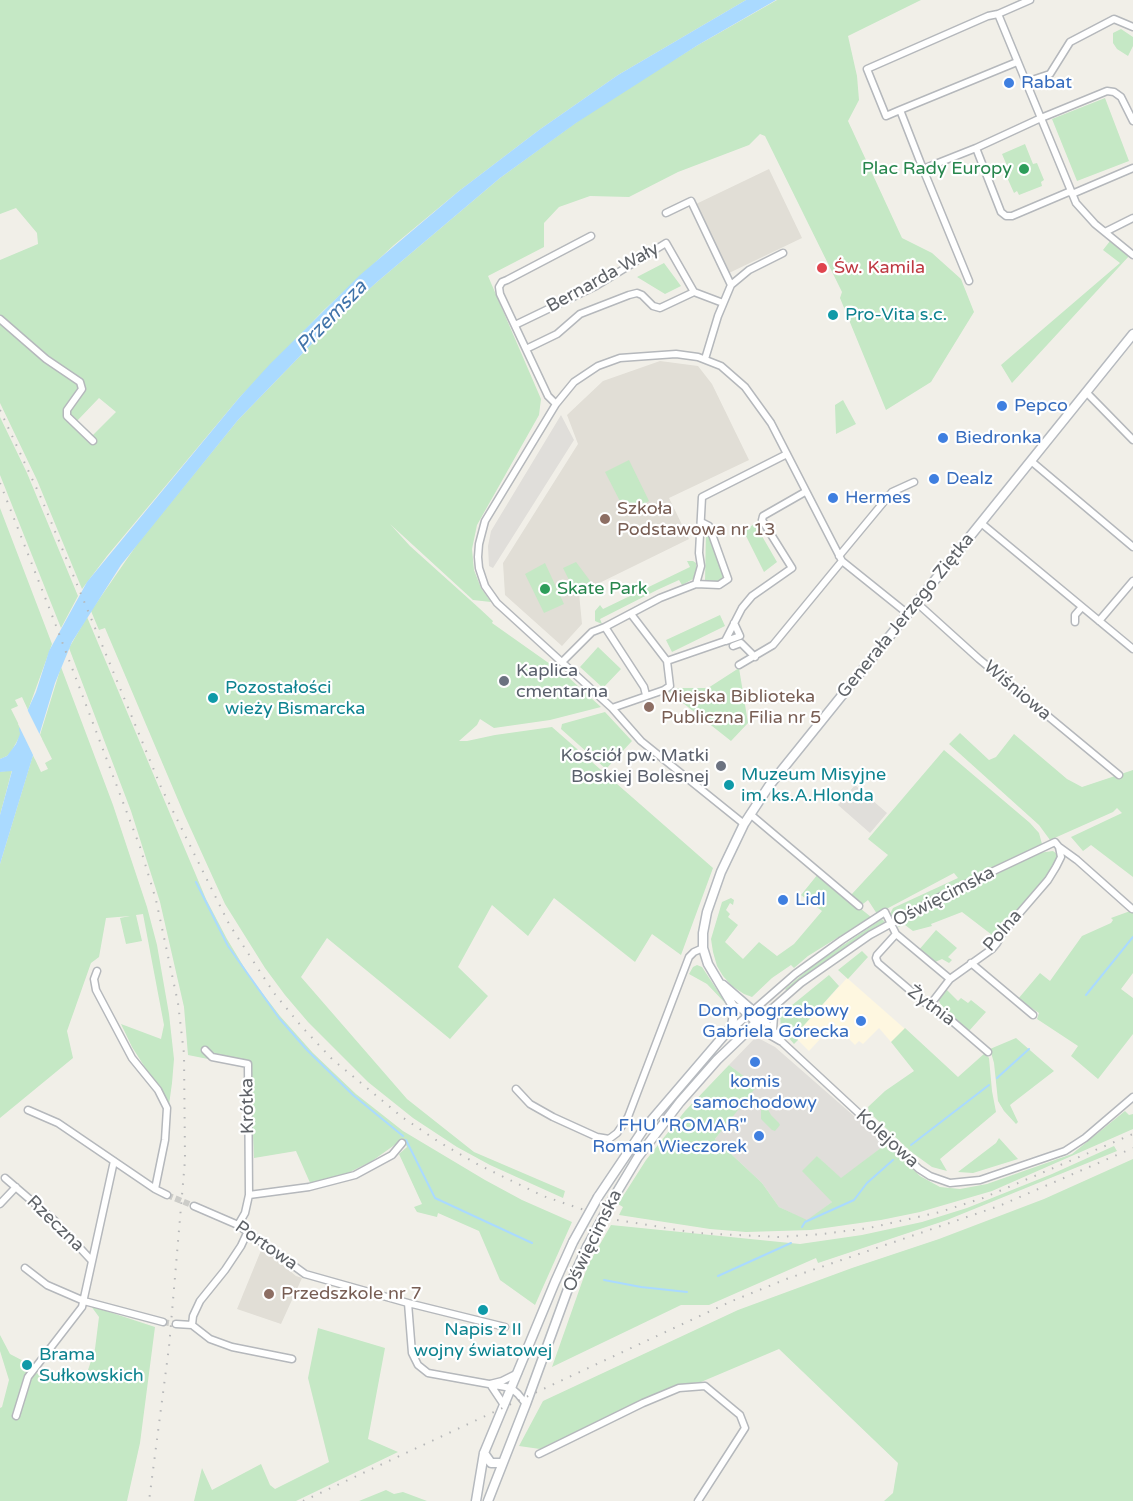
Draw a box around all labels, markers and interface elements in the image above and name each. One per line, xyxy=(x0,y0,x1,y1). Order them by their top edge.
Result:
place label: Rabat xyxy=(1021,72,1072,94)
marker: Rabat xyxy=(1002,76,1016,90)
place label: Plac Rady Europy xyxy=(862,158,1012,180)
marker: Plac Rady Europy xyxy=(1017,162,1031,176)
street label: Bernarda Wały xyxy=(543,238,663,318)
place label: Św. Kamila xyxy=(834,257,925,279)
marker: Św. Kamila xyxy=(815,261,829,275)
water label: Przemsza xyxy=(292,276,372,358)
place label: Pro-Vita s.c. xyxy=(845,304,947,326)
marker: Pro-Vita s.c. xyxy=(826,308,840,322)
place label: Pepco xyxy=(1014,395,1068,417)
marker: Pepco xyxy=(995,399,1009,413)
place label: Biedronka xyxy=(955,427,1042,449)
marker: Biedronka xyxy=(936,431,950,445)
place label: Dealz xyxy=(946,468,993,490)
marker: Dealz xyxy=(927,472,941,486)
place label: Hermes xyxy=(845,487,911,509)
marker: Hermes xyxy=(826,491,840,505)
place label: Szkoła Podstawowa nr 13 xyxy=(617,498,776,540)
marker: Szkoła Podstawowa nr 13 xyxy=(598,512,612,526)
street label: Generała Jerzego Ziętka xyxy=(833,529,979,703)
place label: Skate Park xyxy=(557,578,648,600)
marker: Skate Park xyxy=(538,582,552,596)
street label: Wiśniowa xyxy=(979,656,1055,726)
place label: Kaplica cmentarna xyxy=(516,660,608,702)
marker: Kaplica cmentarna xyxy=(497,674,511,688)
place label: Pozostałości wieży Bismarcka xyxy=(225,677,365,720)
place label: Miejska Biblioteka Publiczna Filia nr 5 xyxy=(661,686,821,728)
marker: Pozostałości wieży Bismarcka xyxy=(206,691,220,705)
marker: Miejska Biblioteka Publiczna Filia nr 5 xyxy=(642,700,656,714)
place label: Kościół pw. Matki Boskiej Bolesnej xyxy=(560,745,709,788)
marker: Kościół pw. Matki Boskiej Bolesnej xyxy=(714,759,728,773)
place label: Muzeum Misyjne im. ks.A.Hlonda xyxy=(741,764,886,806)
marker: Muzeum Misyjne im. ks.A.Hlonda xyxy=(722,778,736,792)
street label: Oświęcimska xyxy=(890,862,998,932)
place label: Lidl xyxy=(795,889,826,911)
marker: Lidl xyxy=(776,893,790,907)
street label: Polna xyxy=(979,906,1027,956)
street label: Żytnia xyxy=(903,981,959,1031)
place label: Dom pogrzebowy Gabriela Górecka xyxy=(698,1000,849,1042)
marker: Dom pogrzebowy Gabriela Górecka xyxy=(854,1014,868,1028)
marker: komis samochodowy xyxy=(748,1055,762,1069)
place label: komis samochodowy xyxy=(693,1071,817,1114)
street label: Krótka xyxy=(237,1078,259,1134)
street label: Kolejowa xyxy=(851,1105,923,1173)
place label: FHU "ROMAR" Roman Wieczorek xyxy=(592,1115,747,1158)
marker: FHU "ROMAR" Roman Wieczorek xyxy=(752,1129,766,1143)
street label: Oświęcimska xyxy=(559,1186,627,1296)
street label: Rzeczna xyxy=(22,1191,88,1257)
street label: Portowa xyxy=(231,1217,301,1275)
place label: Przedszkole nr 7 xyxy=(281,1283,422,1305)
marker: Przedszkole nr 7 xyxy=(262,1287,276,1301)
marker: Napis z II wojny światowej xyxy=(476,1303,490,1317)
place label: Napis z II wojny światowej xyxy=(414,1319,552,1362)
place label: Brama Sułkowskich xyxy=(39,1344,144,1386)
marker: Brama Sułkowskich xyxy=(20,1358,34,1372)

